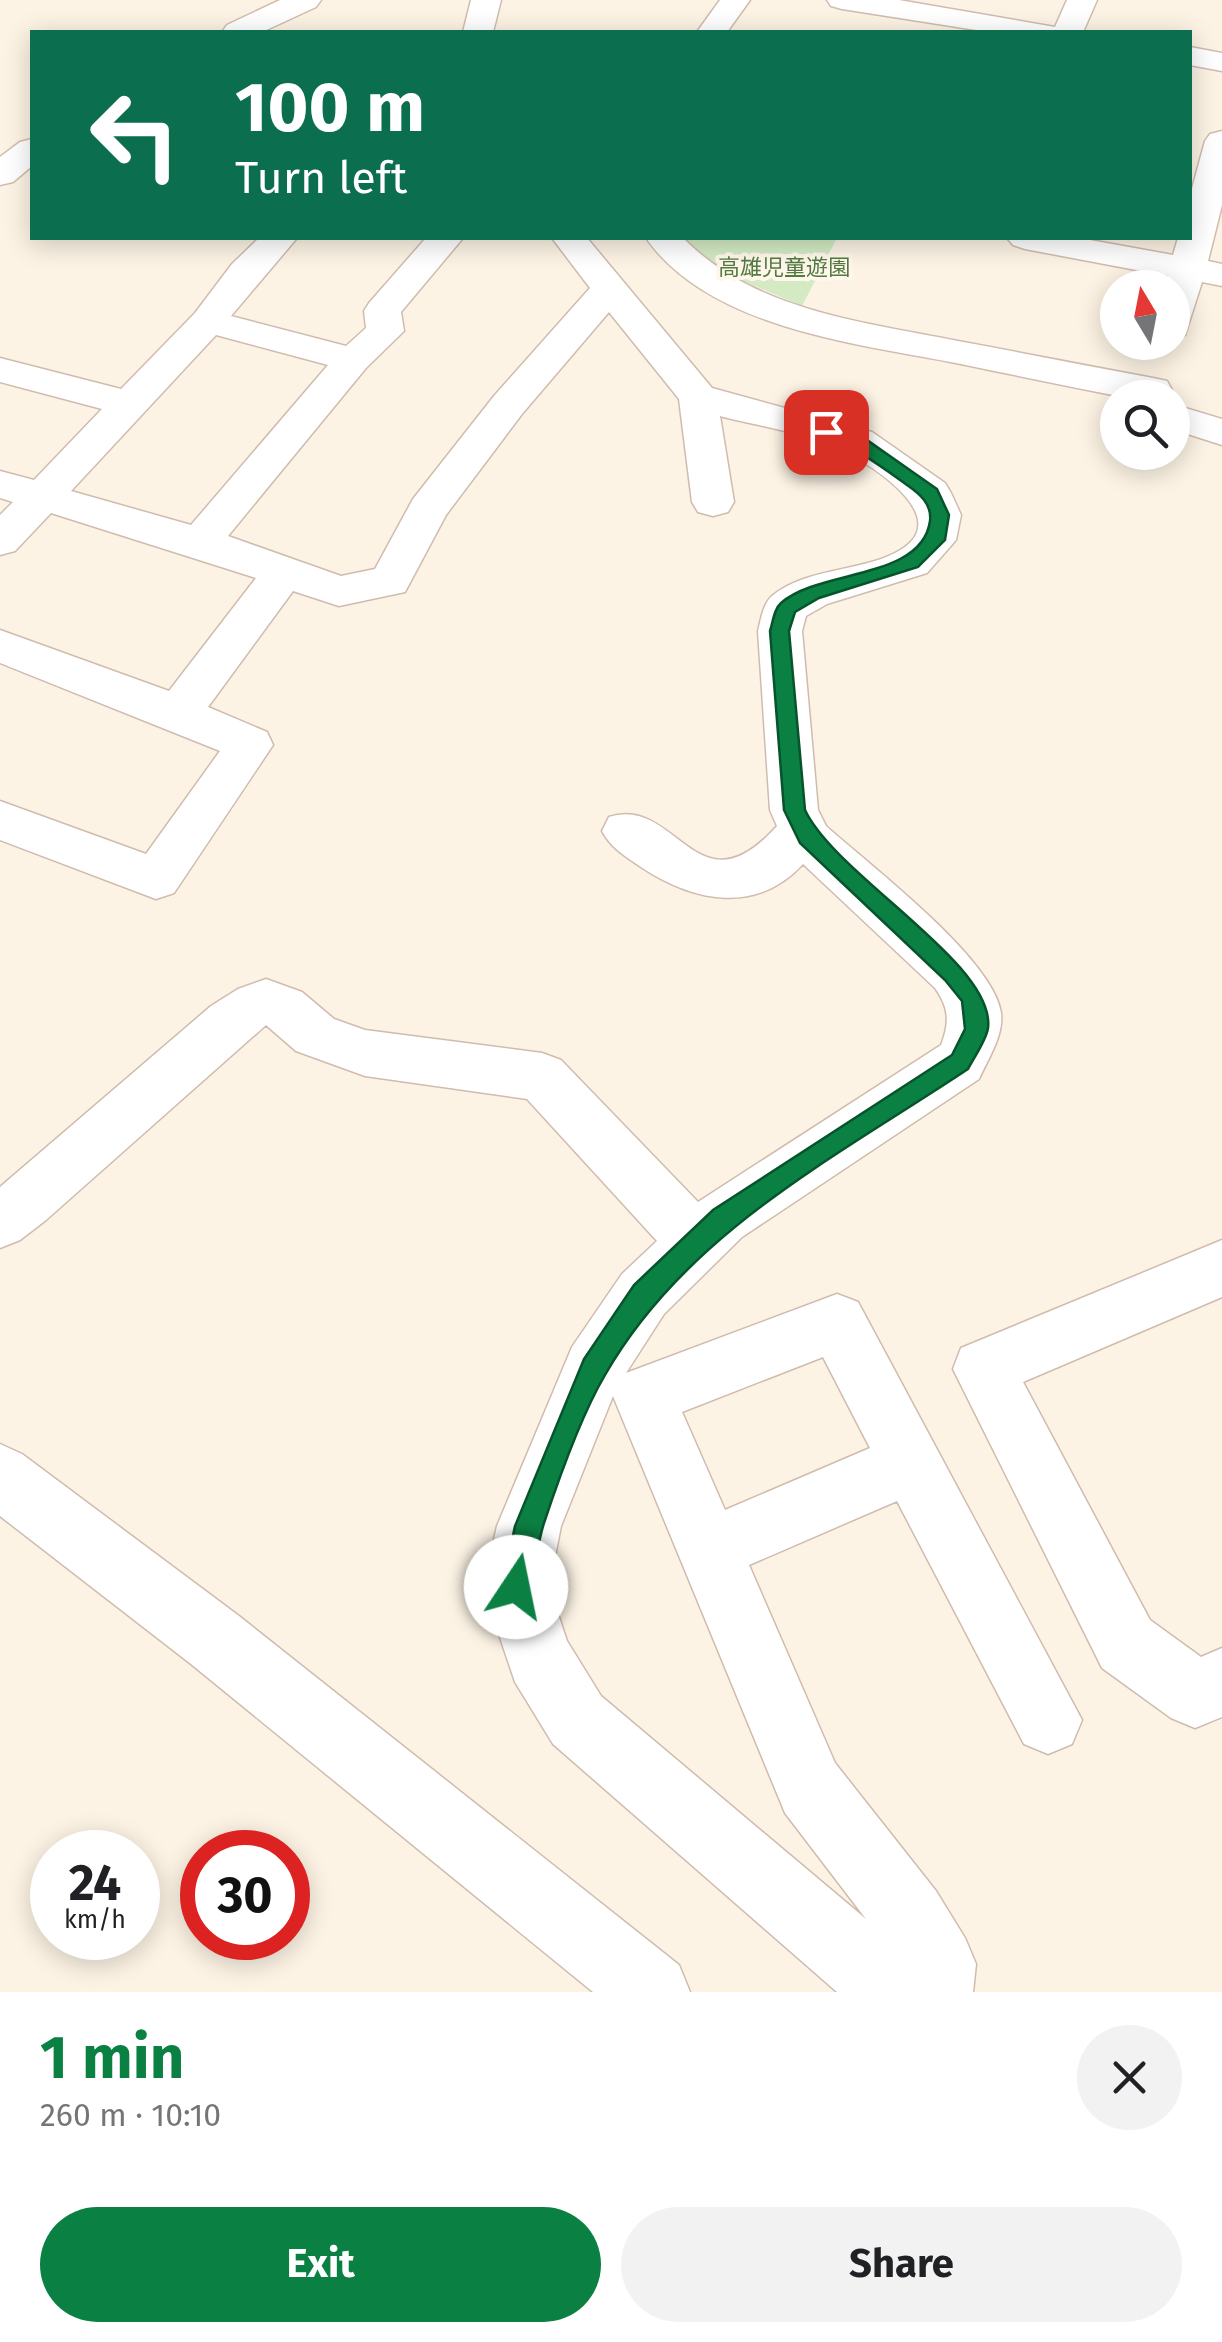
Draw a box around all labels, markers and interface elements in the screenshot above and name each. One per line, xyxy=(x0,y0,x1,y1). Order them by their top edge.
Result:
text: 100 m xyxy=(235,66,425,150)
icon: left xyxy=(70,70,200,200)
text: Turn left xyxy=(235,151,407,205)
park label: 高雄児童遊園 xyxy=(718,254,850,281)
north arrow xyxy=(1100,270,1190,360)
map controls xyxy=(1100,270,1190,470)
button: search xyxy=(1100,380,1190,470)
pin xyxy=(784,390,869,475)
icon: arrive xyxy=(799,405,854,460)
position arrow xyxy=(464,1535,568,1639)
speed limit sign: 30 xyxy=(180,1830,310,1960)
text: 24 xyxy=(69,1853,121,1913)
text: km/h xyxy=(64,1905,126,1935)
text: 1 min xyxy=(40,2022,184,2094)
button: close xyxy=(1077,2025,1182,2130)
text: 260 m · 10:10 xyxy=(40,2096,221,2134)
button: Exit xyxy=(40,2207,601,2322)
button: Share xyxy=(621,2207,1182,2322)

